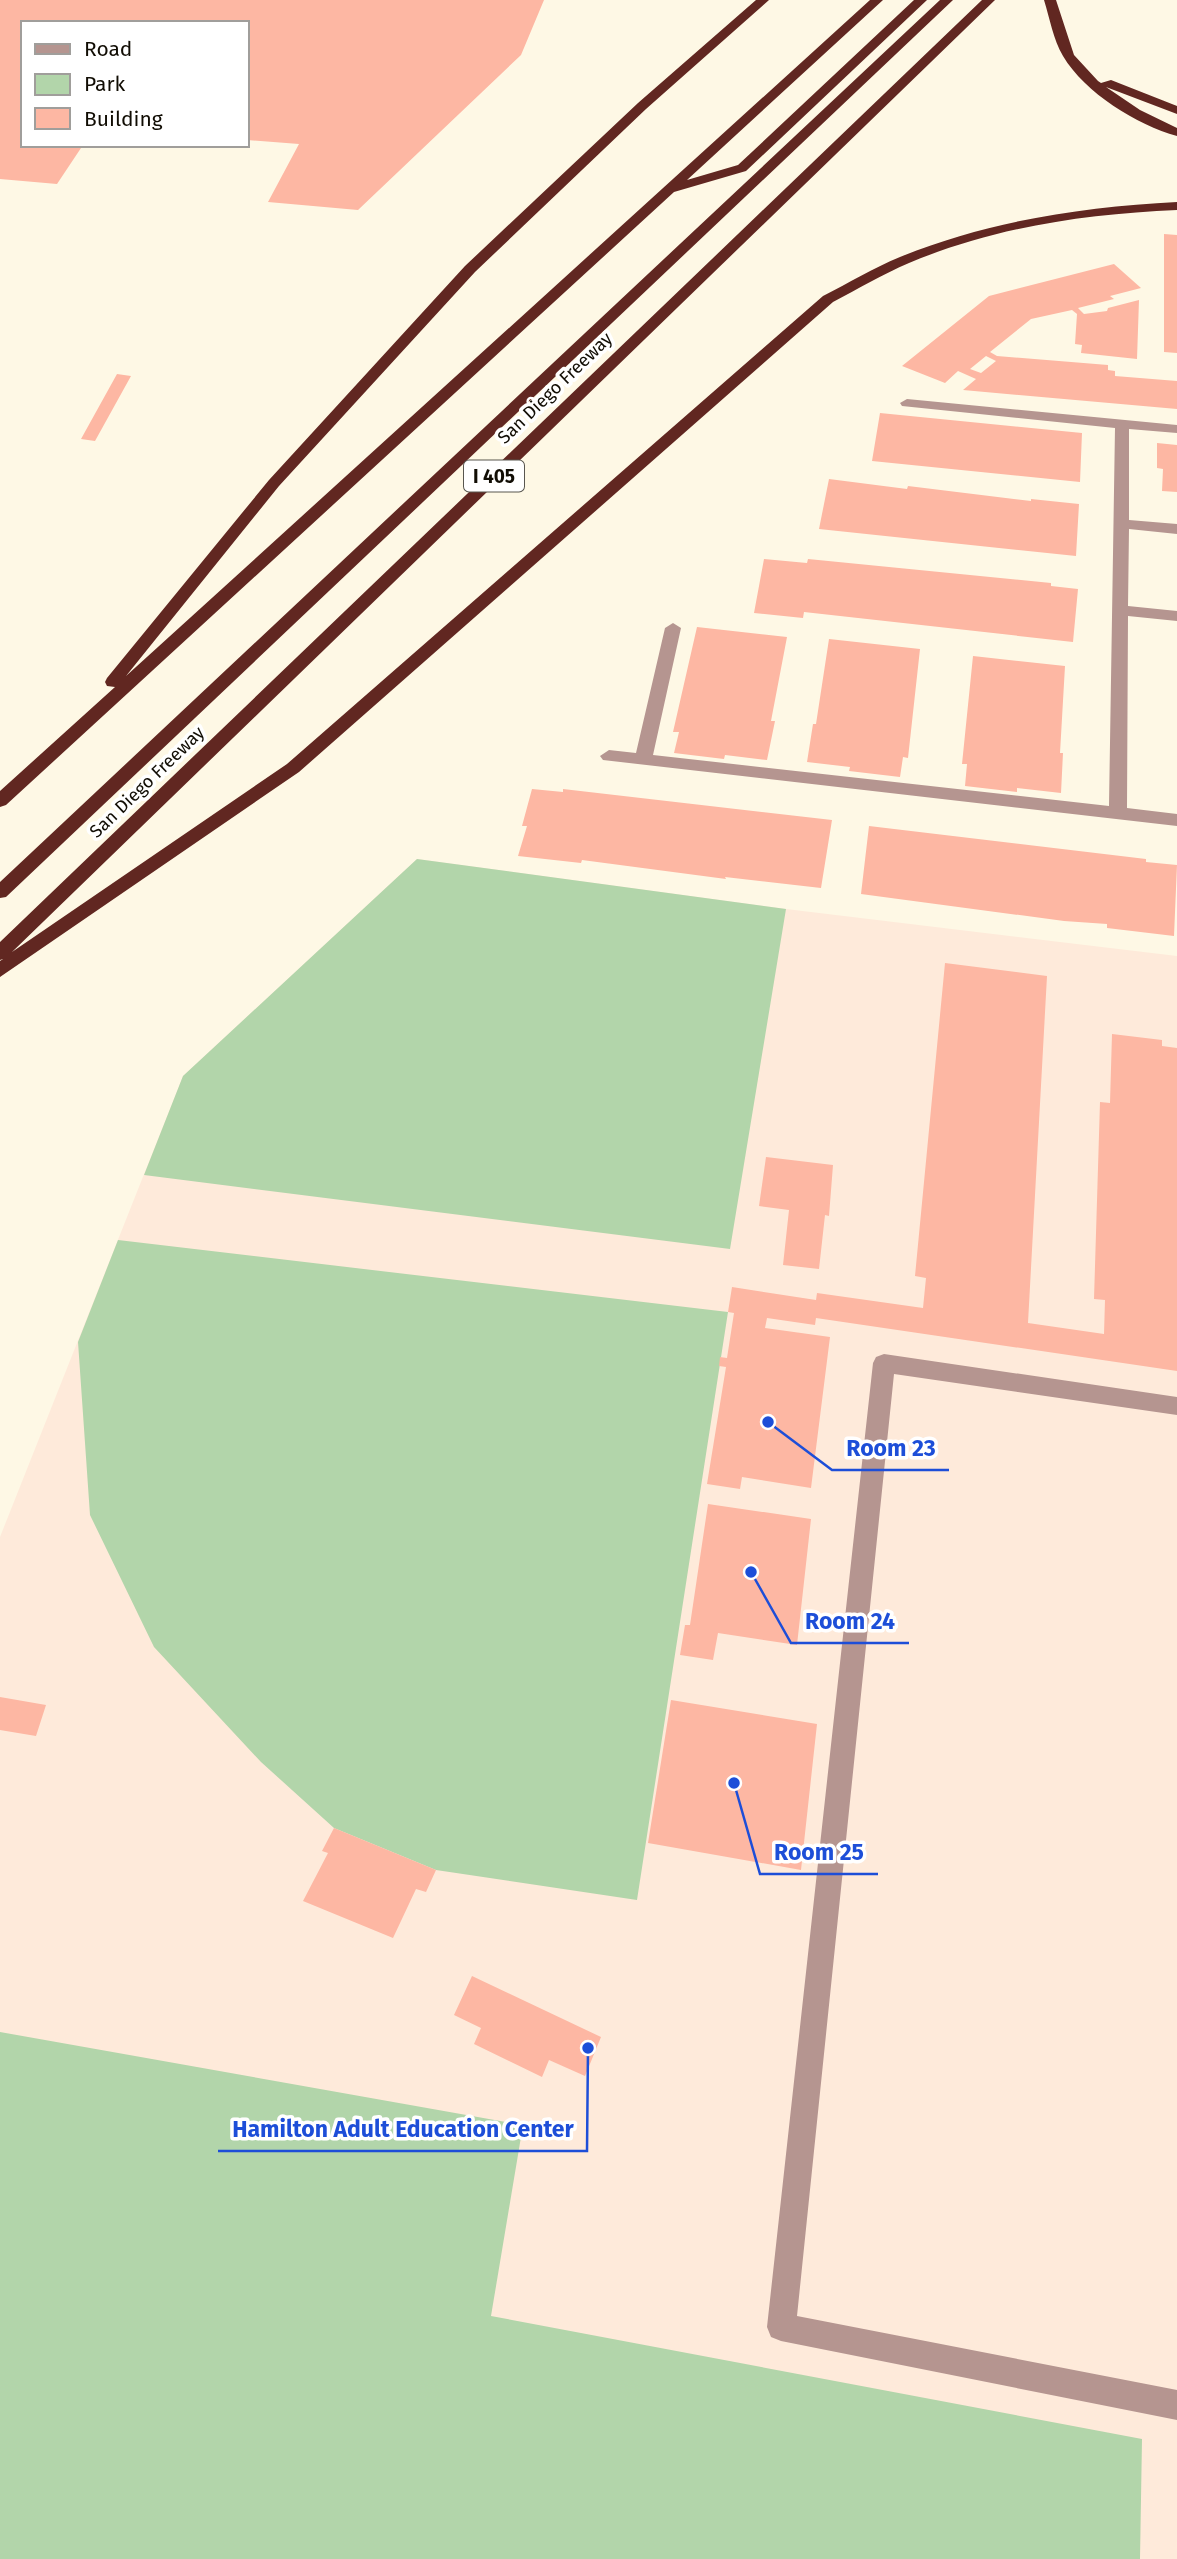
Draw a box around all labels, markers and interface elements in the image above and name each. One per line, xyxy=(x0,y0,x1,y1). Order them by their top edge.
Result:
legend xyxy=(21,21,248,147)
text: Road xyxy=(84,36,132,62)
text: Park xyxy=(84,71,126,97)
text: Building xyxy=(84,106,163,132)
street label: San Diego Freeway xyxy=(493,328,617,448)
road number: I 405 xyxy=(464,461,524,491)
street label: San Diego Freeway xyxy=(85,722,209,842)
callout: Room 23 xyxy=(832,1426,949,1470)
text: Room 23 xyxy=(846,1434,936,1462)
callout: Room 24 xyxy=(791,1599,909,1643)
text: Room 24 xyxy=(805,1607,895,1635)
callout: Room 25 xyxy=(760,1830,878,1874)
text: Room 25 xyxy=(774,1838,864,1866)
callout: Hamilton Adult Education Center xyxy=(218,2107,587,2151)
text: Hamilton Adult Education Center xyxy=(232,2115,575,2143)

